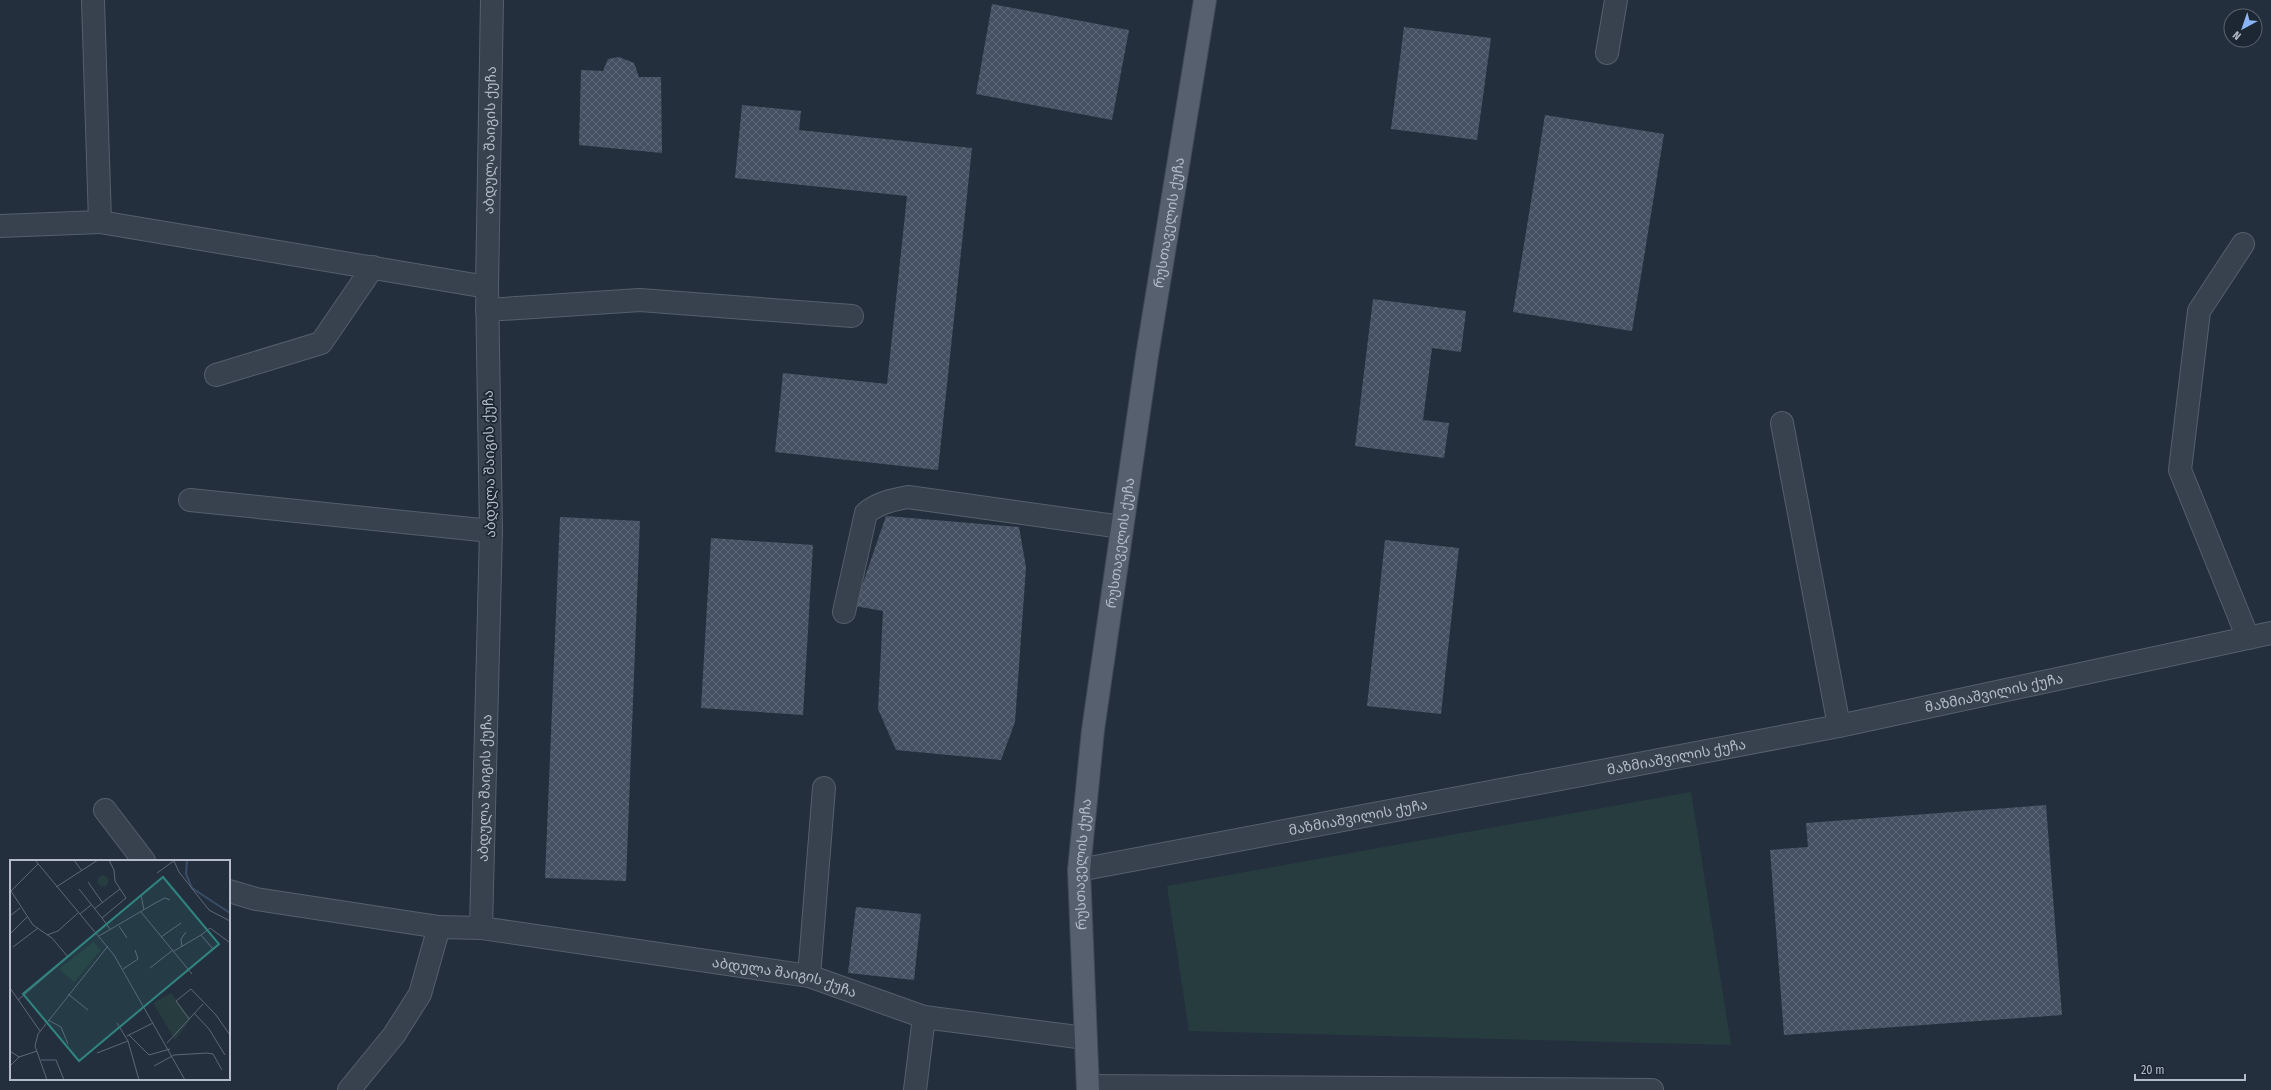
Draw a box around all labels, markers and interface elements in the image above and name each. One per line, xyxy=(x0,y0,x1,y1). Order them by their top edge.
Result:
north arrow xyxy=(2223,8,2263,48)
text: N xyxy=(2230,28,2244,42)
street label: აბდულა შაიგის ქუჩა xyxy=(480,66,500,214)
street label: რუსთაველის ქუჩა xyxy=(1150,156,1188,289)
street label: აბდულა შაიგის ქუჩა xyxy=(480,390,499,538)
street label: რუსთაველის ქუჩა xyxy=(1103,476,1138,609)
street label: მაზმიაშვილის ქუჩა xyxy=(1923,670,2065,716)
street label: აბდულა შაიგის ქუჩა xyxy=(475,714,495,862)
street label: მაზმიაშვილის ქუჩა xyxy=(1606,736,1747,779)
street label: მაზმიაშვილის ქუჩა xyxy=(1287,796,1429,839)
street label: რუსთაველის ქუჩა xyxy=(1071,798,1095,930)
inset map xyxy=(10,860,230,1080)
street label: აბდულა შაიგის ქუჩა xyxy=(711,954,859,1001)
scale bar xyxy=(2135,1056,2245,1082)
text: 20 m xyxy=(2141,1063,2165,1077)

